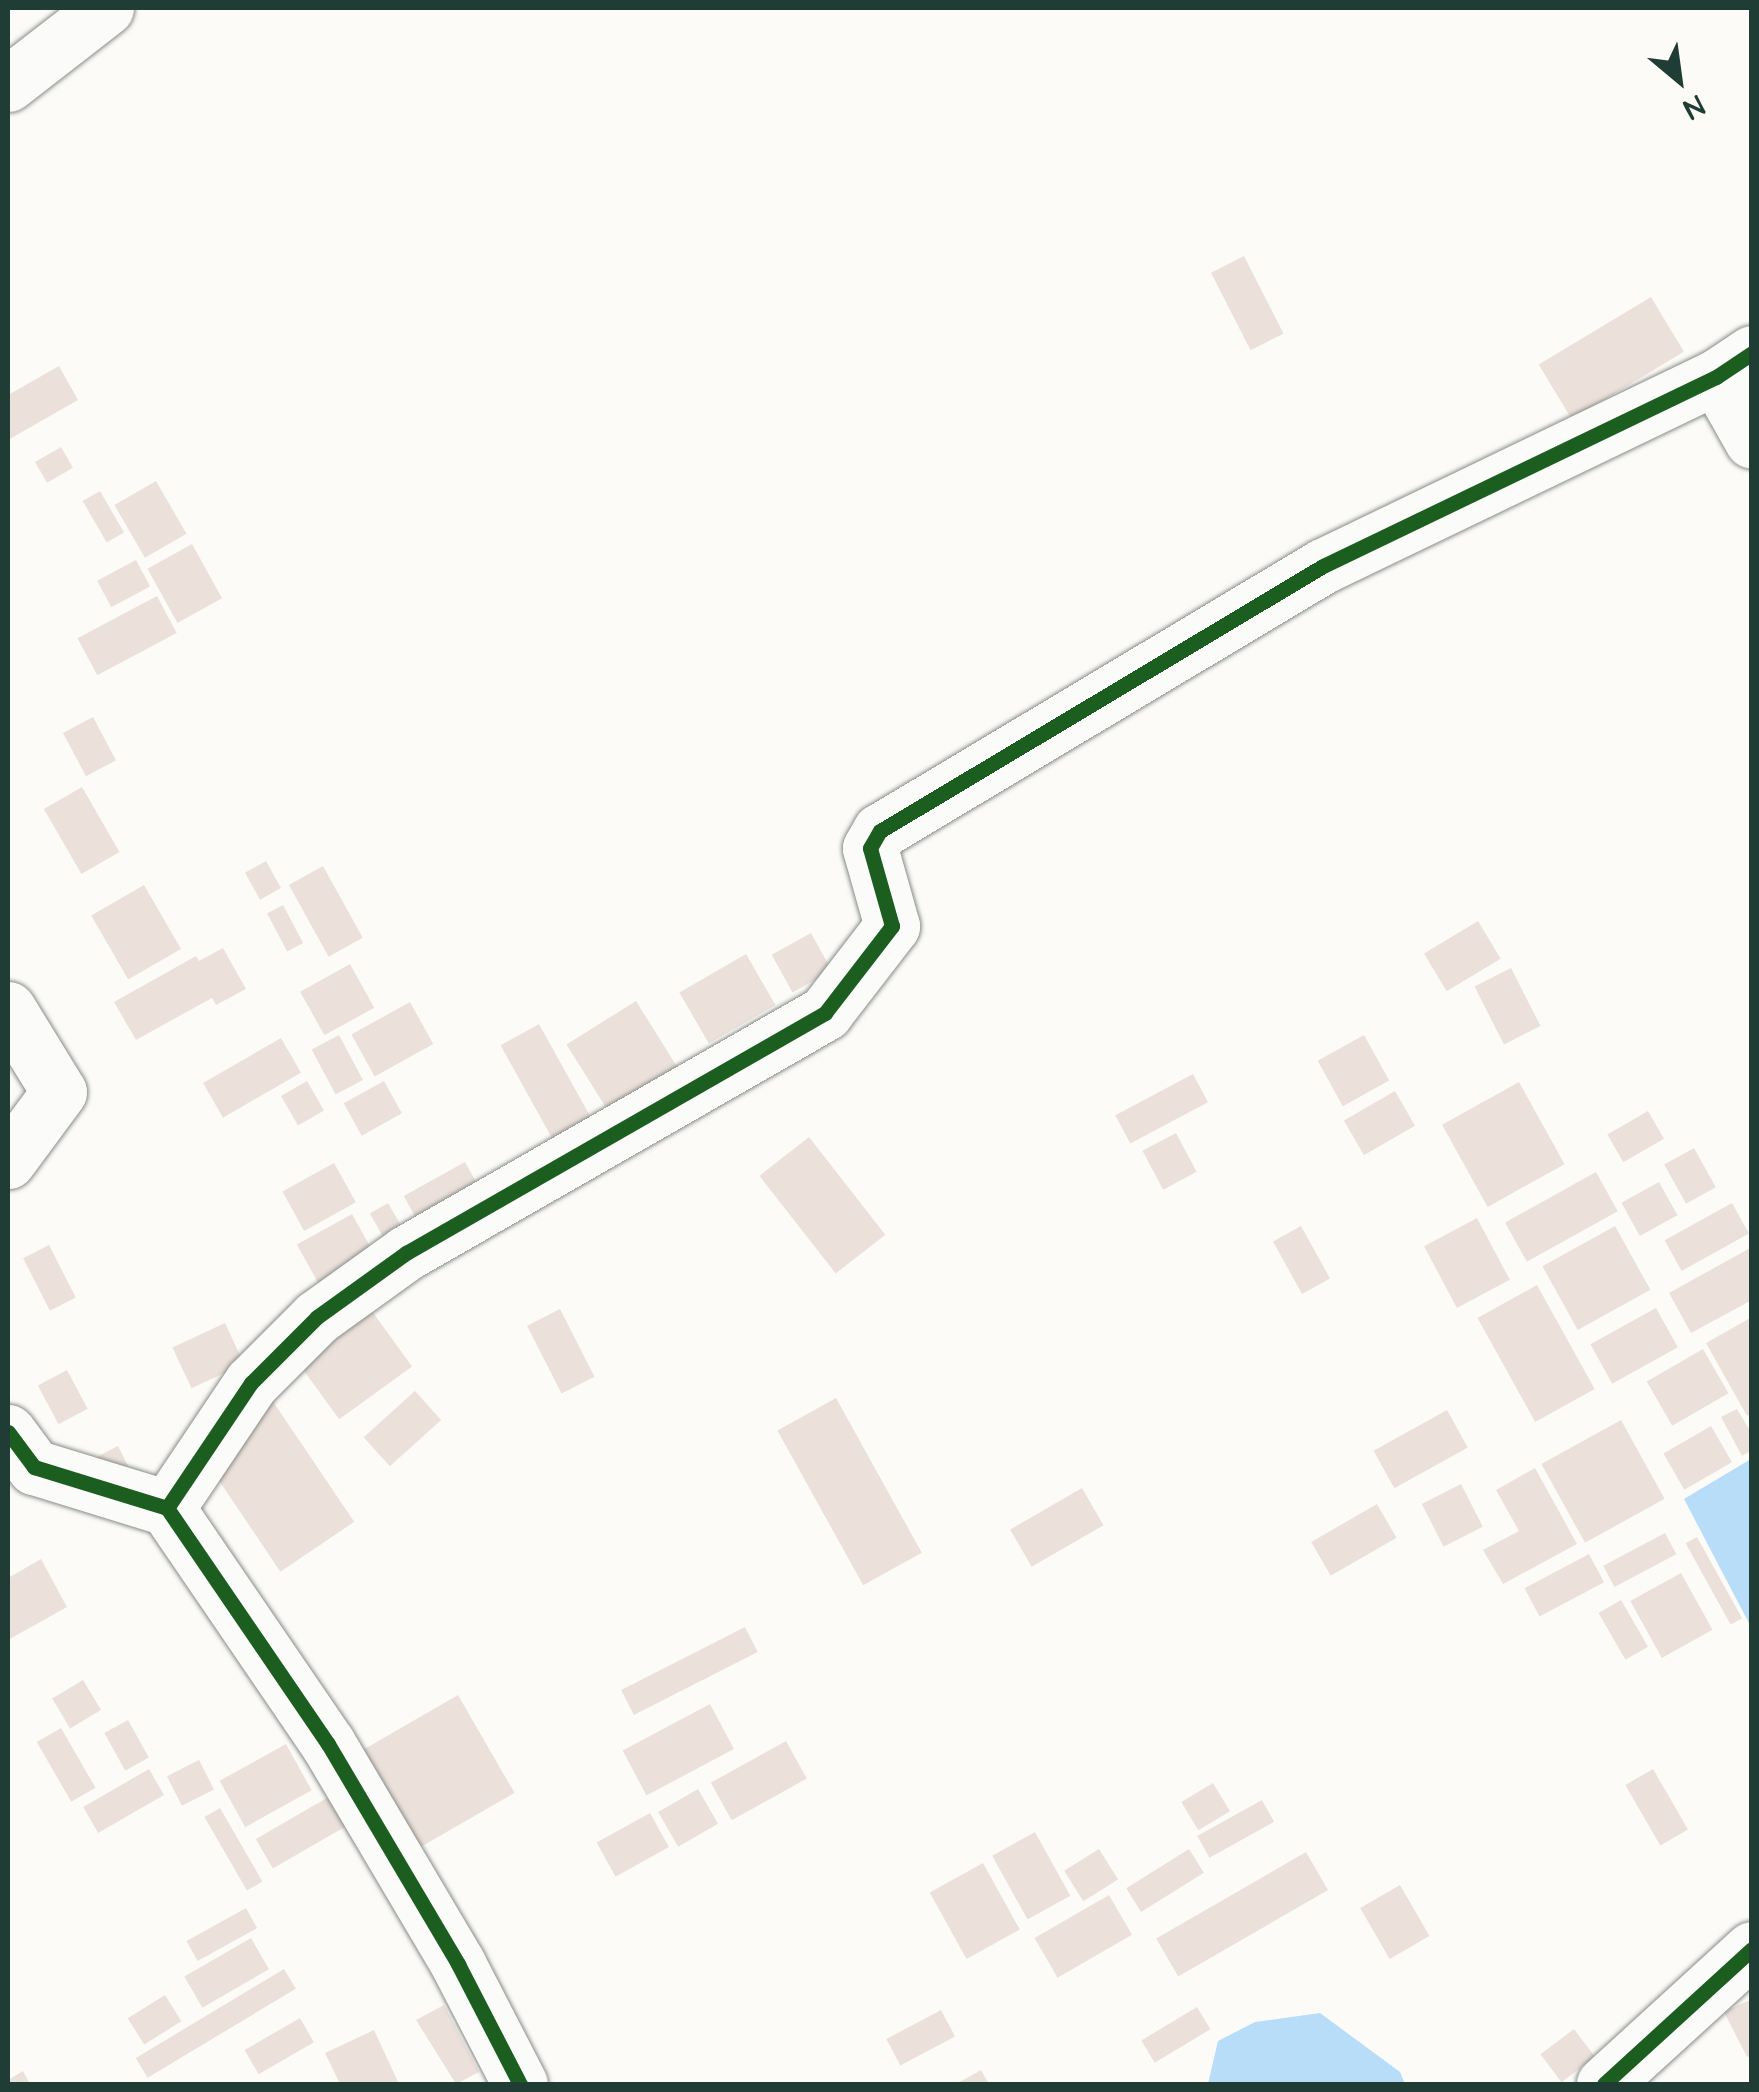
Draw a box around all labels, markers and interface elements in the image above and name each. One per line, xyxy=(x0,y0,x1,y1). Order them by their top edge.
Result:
north arrow xyxy=(1629,30,1729,130)
text: N xyxy=(1677,85,1711,128)

